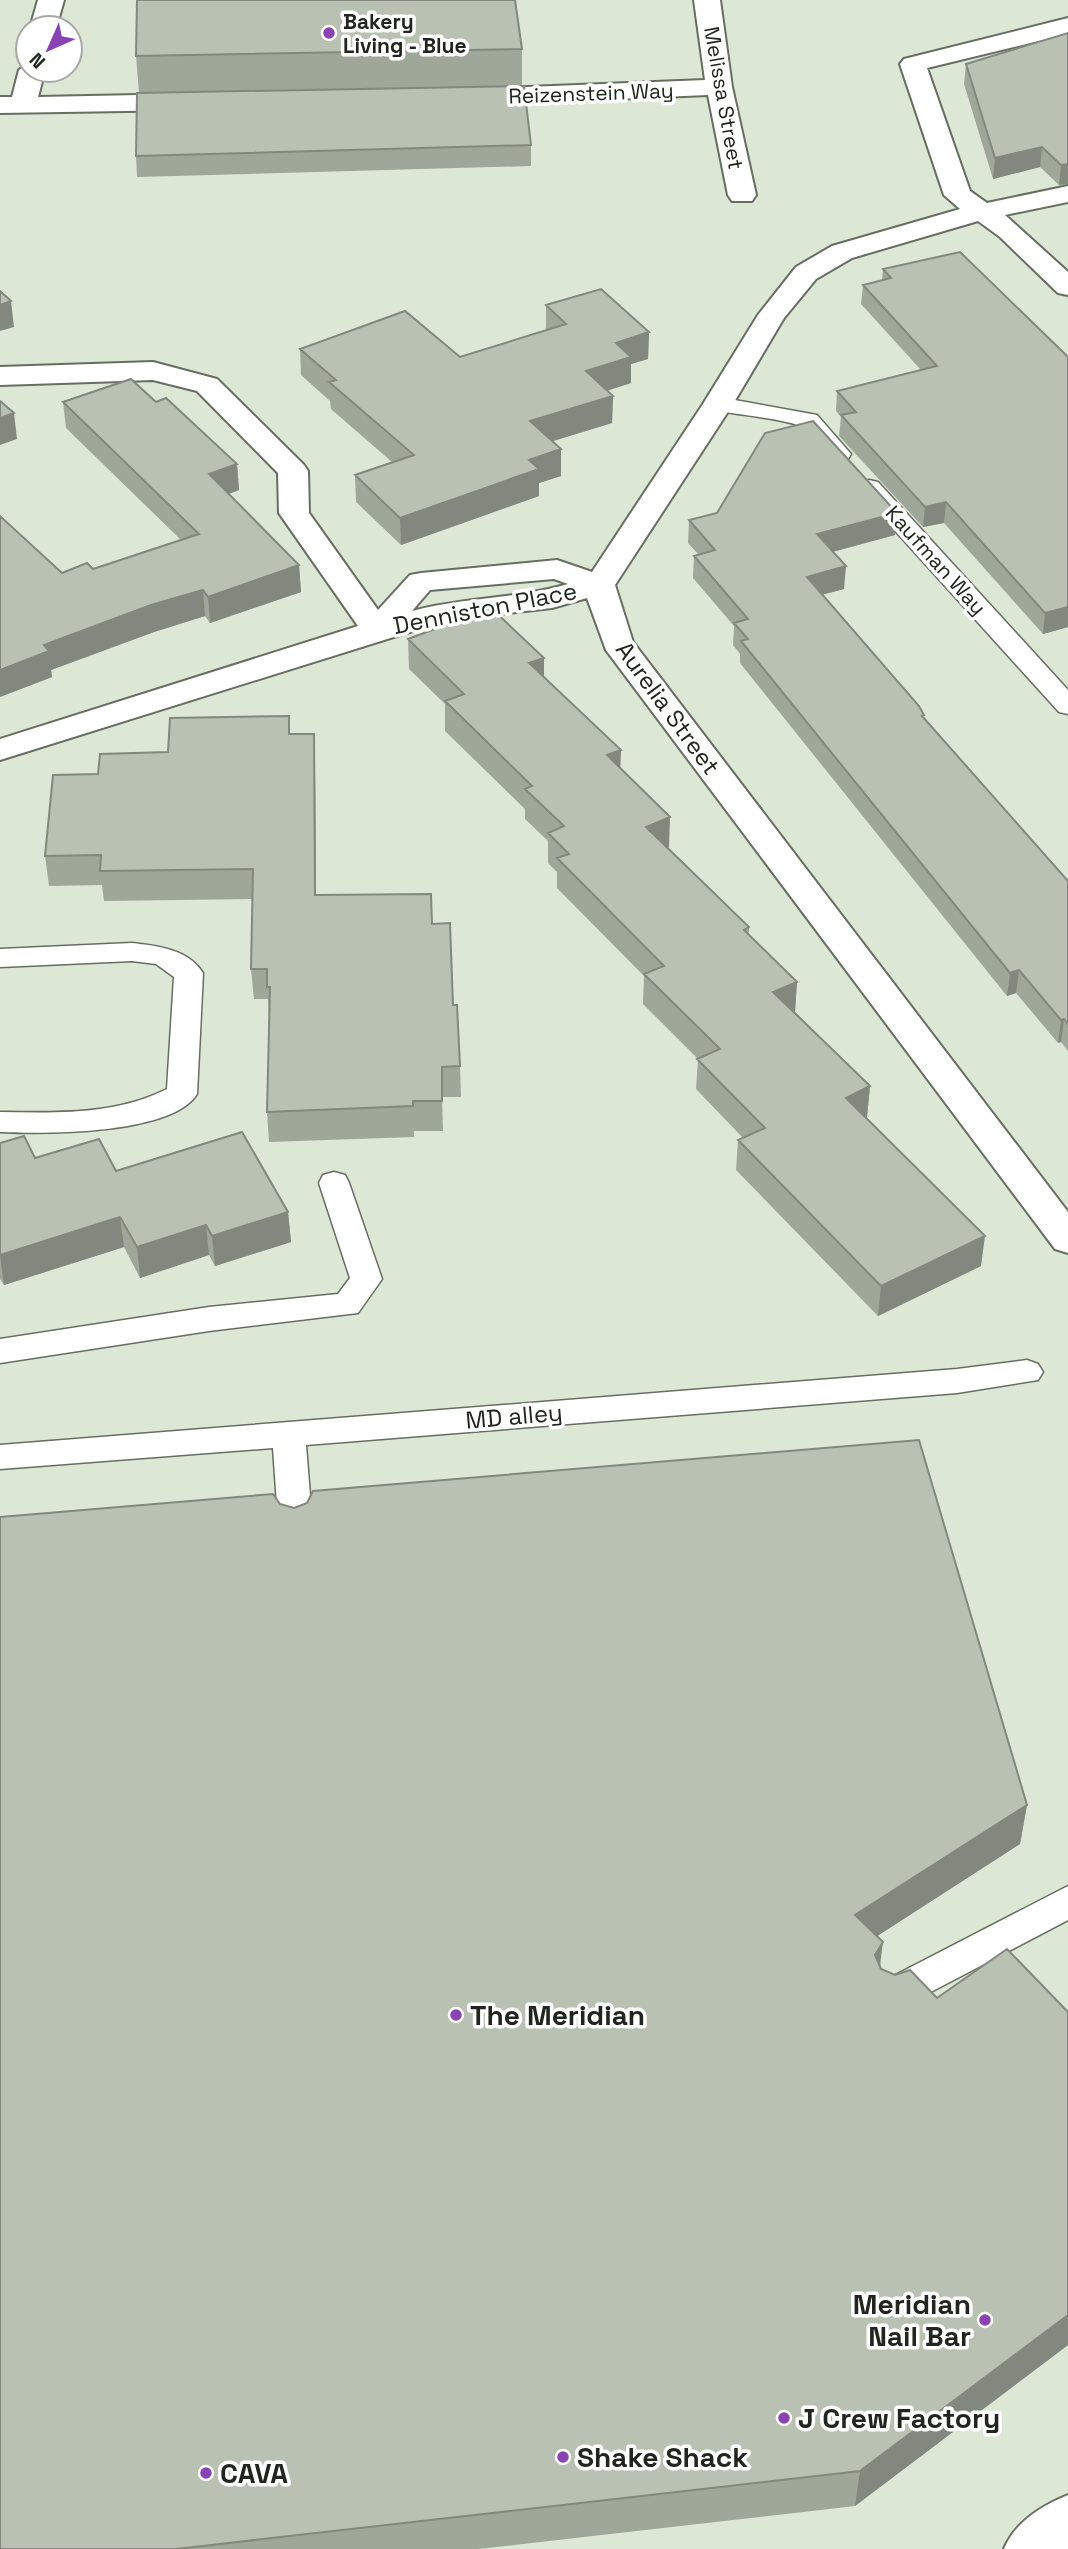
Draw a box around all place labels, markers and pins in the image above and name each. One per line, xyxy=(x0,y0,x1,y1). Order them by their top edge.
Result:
place label: Bakery Living - Blue xyxy=(343,8,467,59)
marker: Bakery Living - Blue xyxy=(321,25,337,41)
place label: The Meridian xyxy=(470,1997,645,2033)
marker: The Meridian xyxy=(448,2007,464,2023)
place label: Meridian Nail Bar xyxy=(853,2286,971,2354)
marker: Meridian Nail Bar xyxy=(977,2312,993,2328)
place label: J Crew Factory xyxy=(798,2400,1000,2436)
marker: J Crew Factory xyxy=(776,2410,792,2426)
place label: Shake Shack xyxy=(577,2439,748,2475)
marker: Shake Shack xyxy=(555,2449,571,2465)
place label: CAVA xyxy=(220,2455,288,2491)
marker: CAVA xyxy=(198,2465,214,2481)

